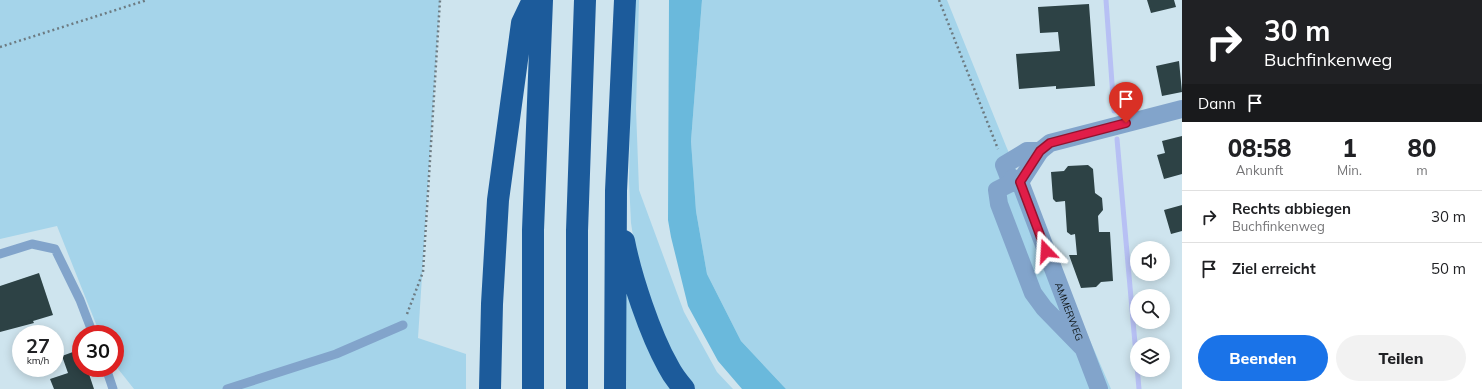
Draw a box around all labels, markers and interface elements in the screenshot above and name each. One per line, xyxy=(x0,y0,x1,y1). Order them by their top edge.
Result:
text: 30 m xyxy=(1264,13,1330,48)
icon: right xyxy=(1198,16,1250,68)
text: Buchfinkenweg xyxy=(1264,48,1392,71)
pin xyxy=(1109,82,1143,123)
icon: arrive xyxy=(1115,88,1137,110)
icon: arrive xyxy=(1244,92,1266,114)
text: Dann xyxy=(1198,94,1236,113)
text: 08:58 xyxy=(1228,133,1291,163)
text: 1 xyxy=(1342,133,1357,163)
text: 80 xyxy=(1408,133,1436,163)
text: Ankunft xyxy=(1236,162,1283,178)
text: Min. xyxy=(1337,162,1362,178)
text: m xyxy=(1416,162,1428,178)
text: Rechts abbiegen xyxy=(1232,199,1351,218)
icon: right xyxy=(1198,206,1220,228)
text: 30 m xyxy=(1431,207,1466,226)
text: Buchfinkenweg xyxy=(1232,218,1325,234)
position arrow xyxy=(1025,230,1067,272)
map controls xyxy=(1130,241,1170,377)
button: sound xyxy=(1130,241,1170,281)
icon: arrive xyxy=(1198,258,1220,280)
text: Ziel erreicht xyxy=(1232,259,1316,278)
text: 50 m xyxy=(1431,259,1466,278)
street label: AMMERWEG xyxy=(1052,280,1086,342)
button: search xyxy=(1130,289,1170,329)
speed limit sign: 30 xyxy=(72,325,124,377)
text: 27 xyxy=(26,333,50,358)
button: Beenden xyxy=(1198,335,1328,381)
button: Teilen xyxy=(1336,335,1466,381)
button: layers xyxy=(1130,337,1170,377)
text: km/h xyxy=(27,354,49,367)

